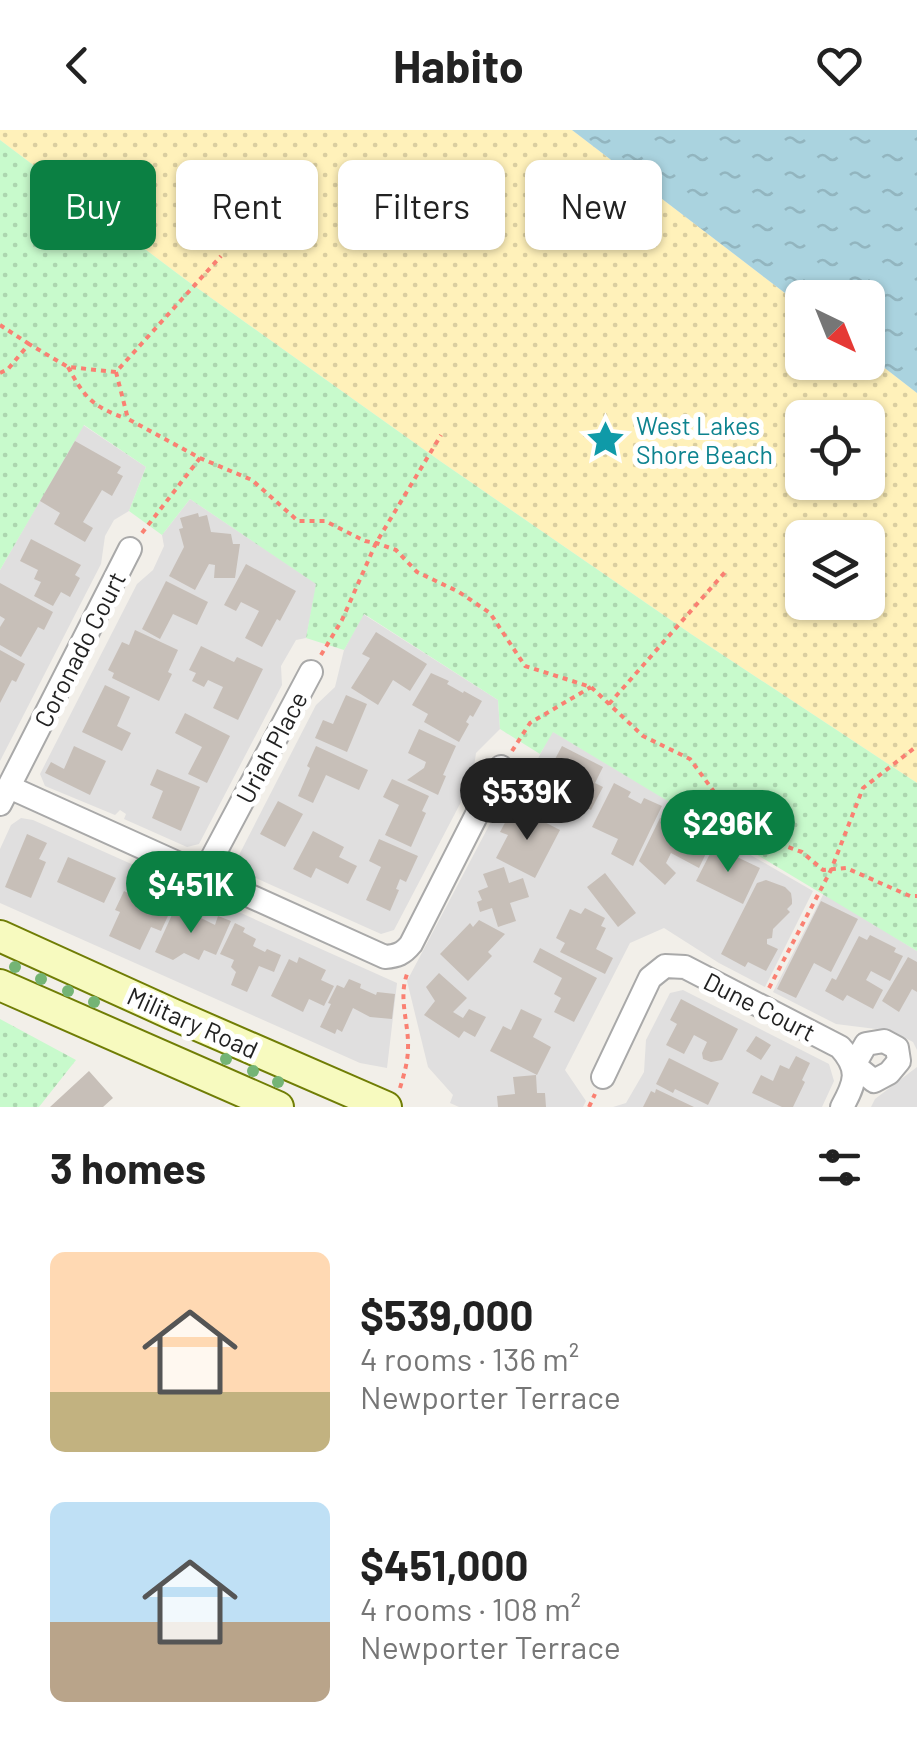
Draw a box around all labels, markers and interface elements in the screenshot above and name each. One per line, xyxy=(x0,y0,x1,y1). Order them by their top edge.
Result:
icon: back xyxy=(50,38,105,93)
text: Habito xyxy=(393,38,524,92)
icon: heart xyxy=(812,38,867,93)
chip: Buy xyxy=(30,160,156,250)
chip: Rent xyxy=(176,160,318,250)
chip: Filters xyxy=(338,160,505,250)
chip: New xyxy=(525,160,662,250)
north arrow xyxy=(785,280,885,380)
map controls xyxy=(785,280,885,620)
button: locate xyxy=(785,400,885,500)
place label: West Lakes Shore Beach xyxy=(636,410,773,469)
place icon: West Lakes Shore Beach xyxy=(585,418,627,460)
button: layers xyxy=(785,520,885,620)
street label: Coronado Court xyxy=(27,566,131,732)
street label: Uriah Place xyxy=(229,686,313,808)
pin: $539K xyxy=(457,758,597,843)
text: $539K xyxy=(482,771,572,809)
pin: $296K xyxy=(658,790,798,875)
text: $296K xyxy=(683,803,773,841)
pin: $451K xyxy=(121,851,261,936)
text: $451K xyxy=(148,864,234,902)
street label: Dune Court xyxy=(699,965,821,1047)
street label: Military Road xyxy=(123,980,263,1064)
icon: filters xyxy=(812,1140,867,1195)
text: 3 homes xyxy=(50,1142,206,1192)
text: $539,000 xyxy=(360,1289,534,1339)
icon: home xyxy=(130,1292,250,1412)
text: 4 rooms · 136 m² xyxy=(360,1339,579,1377)
text: Newporter Terrace xyxy=(360,1377,621,1415)
text: $451,000 xyxy=(360,1539,528,1589)
icon: home xyxy=(130,1542,250,1662)
text: 4 rooms · 108 m² xyxy=(360,1589,581,1627)
text: Newporter Terrace xyxy=(360,1627,621,1665)

